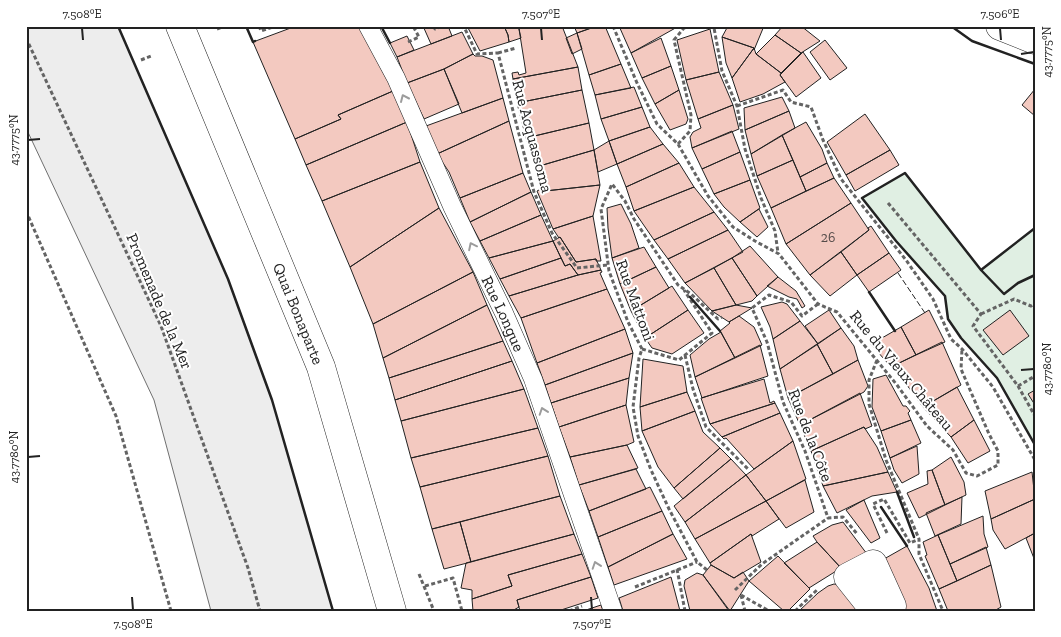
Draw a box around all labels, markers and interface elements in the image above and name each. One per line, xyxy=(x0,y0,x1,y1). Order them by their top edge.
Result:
text: 7.508°E xyxy=(63,7,101,21)
text: 7.507°E xyxy=(522,7,560,21)
text: 7.506°E xyxy=(981,7,1019,21)
text: 43.7775°N xyxy=(1040,26,1054,78)
street label: Rue Acquassoma xyxy=(508,78,557,195)
one-way arrow xyxy=(400,94,411,103)
text: 43.7775°N xyxy=(7,114,21,166)
house number: 26 xyxy=(821,229,835,246)
street label: Promenade de la Mer xyxy=(122,230,197,372)
one-way arrow xyxy=(468,243,478,252)
street label: Rue Mattoni xyxy=(612,257,659,344)
street label: Quai Bonaparte xyxy=(269,260,328,367)
street label: Rue Longue xyxy=(477,273,529,355)
street label: Rue du Vieux Château xyxy=(846,306,957,434)
text: 43.7780°N xyxy=(1040,343,1054,395)
street label: Rue de la Côte xyxy=(784,386,837,484)
one-way arrow xyxy=(539,408,549,416)
text: 43.7780°N xyxy=(7,431,21,483)
one-way arrow xyxy=(592,561,602,570)
text: 7.508°E xyxy=(114,617,152,631)
text: 7.507°E xyxy=(573,617,611,631)

